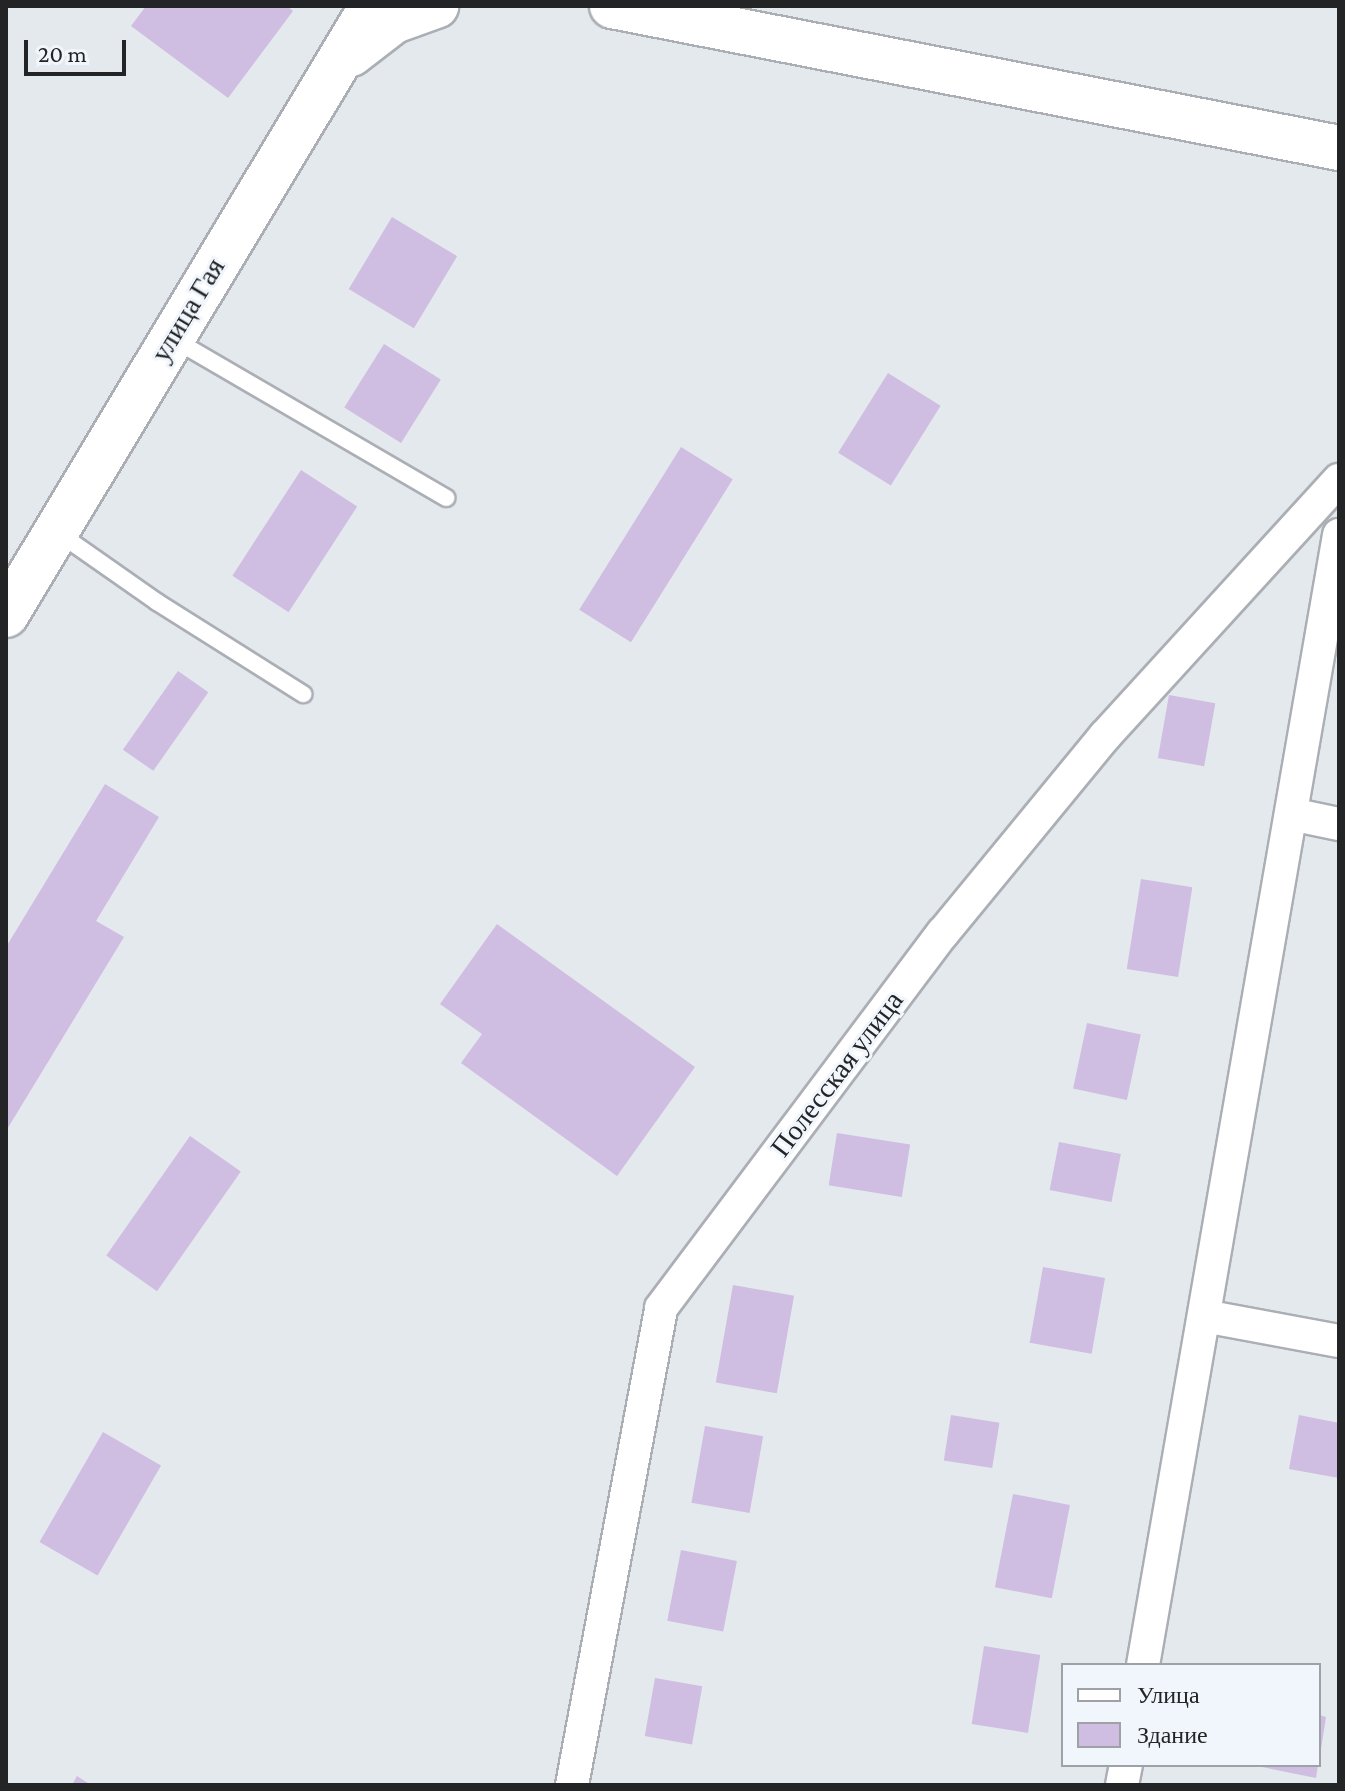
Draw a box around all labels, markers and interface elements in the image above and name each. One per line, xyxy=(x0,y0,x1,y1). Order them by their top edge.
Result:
scale bar xyxy=(28,24,130,74)
text: 20 m xyxy=(38,40,87,67)
street label: улица Гая xyxy=(144,252,232,368)
street label: Полесская улица xyxy=(764,985,910,1163)
legend xyxy=(1061,1663,1321,1767)
text: Улица xyxy=(1137,1681,1200,1708)
text: Здание xyxy=(1137,1721,1208,1748)

